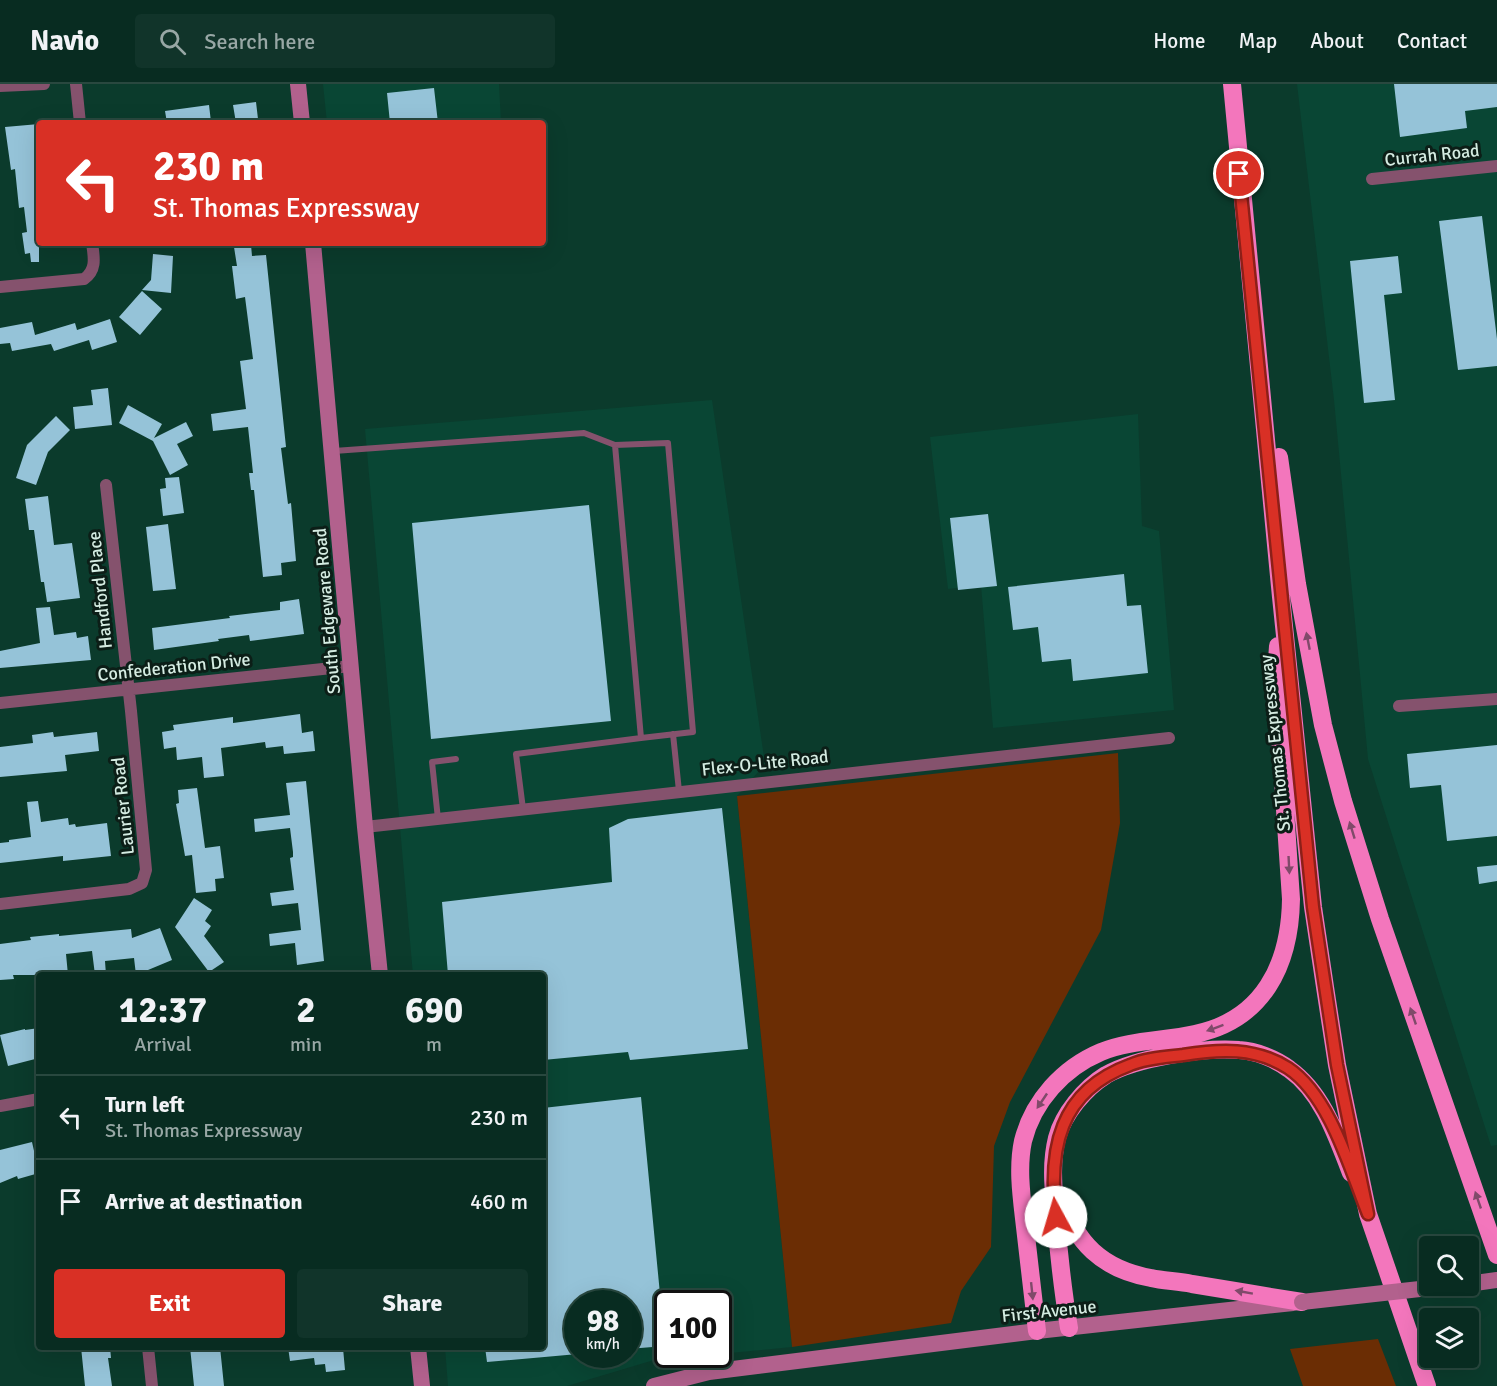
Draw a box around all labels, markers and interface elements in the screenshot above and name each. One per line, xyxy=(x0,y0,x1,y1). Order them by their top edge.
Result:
search box xyxy=(135,14,555,68)
text: Navio xyxy=(30,24,99,58)
icon: search xyxy=(156,25,189,58)
text: Search here xyxy=(204,28,315,55)
text: Home xyxy=(1153,28,1206,54)
text: Map xyxy=(1239,28,1277,54)
text: About xyxy=(1310,28,1364,54)
text: Contact xyxy=(1397,28,1467,54)
street label: Currah Road xyxy=(1384,139,1480,171)
text: 230 m xyxy=(153,141,264,192)
icon: left xyxy=(54,144,132,222)
pin xyxy=(1213,148,1264,199)
icon: arrive xyxy=(1222,157,1255,190)
text: St. Thomas Expressway xyxy=(153,192,419,225)
street label: South Edgeware Road xyxy=(309,527,345,695)
street label: Handford Place xyxy=(83,530,117,650)
one-way arrow xyxy=(1303,631,1312,650)
street label: Confederation Drive xyxy=(97,648,251,686)
street label: St. Thomas Expressway xyxy=(1255,653,1295,832)
street label: Flex-O-Lite Road xyxy=(700,745,830,781)
street label: Laurier Road xyxy=(107,756,139,856)
one-way arrow xyxy=(1347,821,1356,839)
one-way arrow xyxy=(1284,855,1293,874)
text: 12:37 xyxy=(119,988,207,1033)
text: 2 xyxy=(296,988,316,1033)
text: 690 xyxy=(405,988,463,1033)
one-way arrow xyxy=(1408,1006,1418,1024)
one-way arrow xyxy=(1206,1024,1224,1033)
text: Arrival xyxy=(134,1032,192,1057)
text: min xyxy=(290,1032,322,1057)
text: m xyxy=(426,1032,442,1057)
text: Turn left xyxy=(105,1091,185,1118)
one-way arrow xyxy=(1036,1092,1048,1108)
icon: left xyxy=(54,1101,87,1134)
text: 230 m xyxy=(470,1104,528,1131)
text: St. Thomas Expressway xyxy=(105,1118,302,1143)
icon: arrive xyxy=(54,1185,87,1218)
position arrow xyxy=(1024,1185,1088,1249)
text: Arrive at destination xyxy=(105,1188,302,1215)
text: 460 m xyxy=(470,1188,528,1215)
one-way arrow xyxy=(1472,1190,1482,1208)
map controls xyxy=(1419,1236,1479,1368)
button: search xyxy=(1419,1236,1479,1296)
button: Exit xyxy=(54,1269,285,1338)
button: Share xyxy=(297,1269,528,1338)
one-way arrow xyxy=(1027,1281,1037,1300)
one-way arrow xyxy=(1235,1288,1254,1297)
speed limit sign: 100 xyxy=(654,1290,732,1368)
street label: First Avenue xyxy=(1000,1295,1098,1327)
text: 98 xyxy=(587,1303,619,1340)
button: layers xyxy=(1419,1308,1479,1368)
text: km/h xyxy=(586,1335,620,1353)

